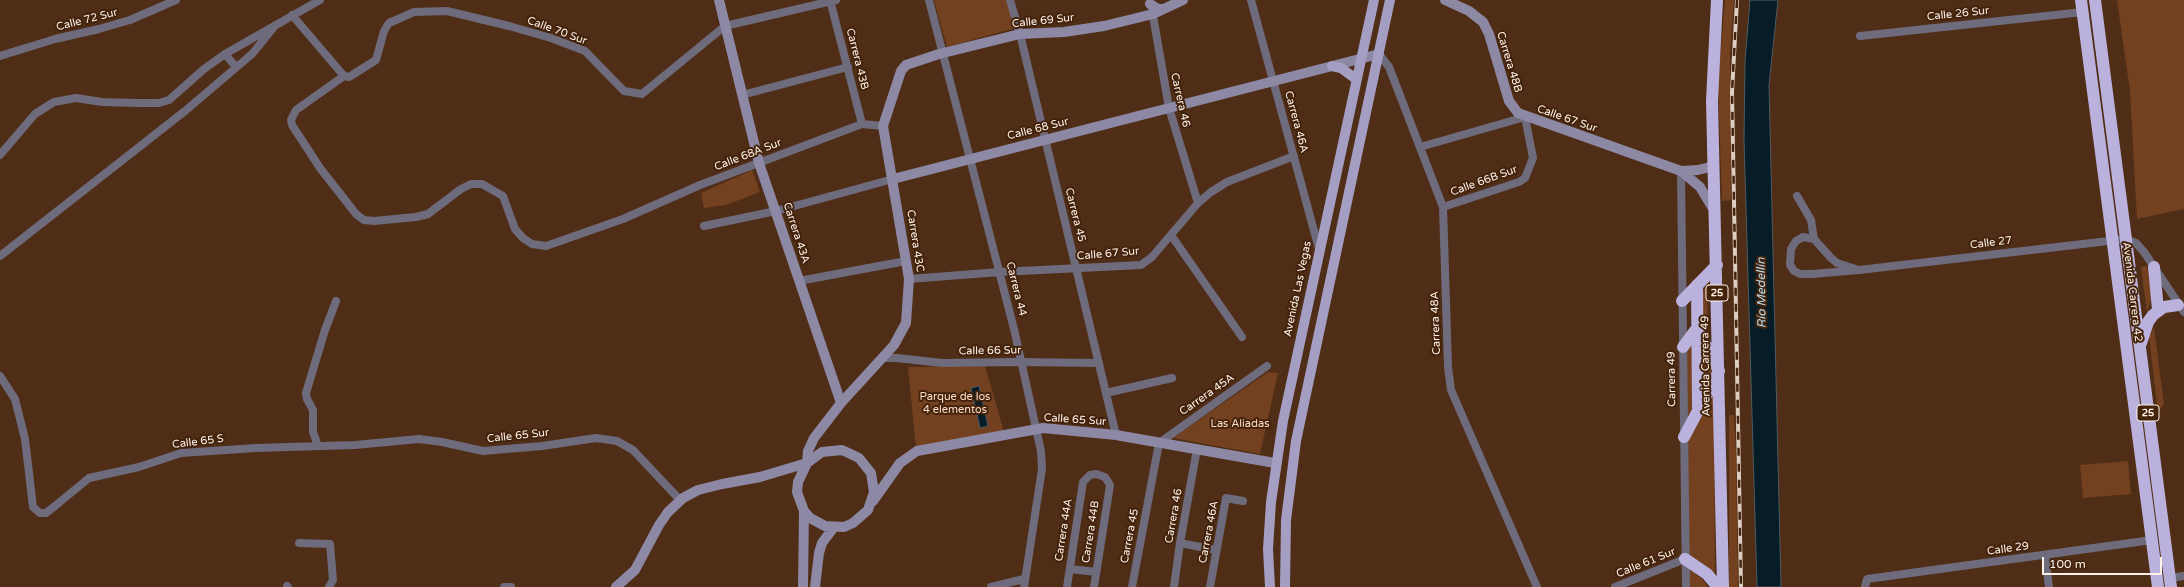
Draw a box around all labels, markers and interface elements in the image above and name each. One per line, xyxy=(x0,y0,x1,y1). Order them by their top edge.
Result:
street label: Calle 26 Sur xyxy=(1926,4,1990,24)
street label: Calle 72 Sur xyxy=(55,6,119,34)
street label: Calle 69 Sur xyxy=(1011,11,1075,31)
street label: Calle 70 Sur xyxy=(525,14,589,48)
street label: Carrera 43B xyxy=(843,27,871,91)
street label: Carrera 48B xyxy=(1493,30,1525,94)
street label: Carrera 46 xyxy=(1167,72,1193,128)
street label: Carrera 46A xyxy=(1281,90,1311,154)
street label: Calle 67 Sur xyxy=(1535,103,1599,135)
street label: Calle 68 Sur xyxy=(1006,115,1070,143)
street label: Calle 68A Sur xyxy=(713,136,783,174)
street label: Calle 66B Sur xyxy=(1449,163,1519,199)
street label: Carrera 45 xyxy=(1062,187,1088,243)
street label: Carrera 43A xyxy=(780,201,812,265)
street label: Carrera 43C xyxy=(904,209,926,273)
street label: Calle 27 xyxy=(1969,234,2013,252)
street label: Avenida Las Vegas xyxy=(1281,240,1315,338)
street label: Avenida Carrera 42 xyxy=(2119,241,2145,343)
street label: Calle 67 Sur xyxy=(1076,245,1140,263)
water label: Río Medellín xyxy=(1754,257,1770,329)
street label: Carrera 44 xyxy=(1003,261,1029,317)
road number: 25 xyxy=(1706,285,1728,301)
street label: Carrera 48A xyxy=(1428,291,1444,355)
street label: Avenida Carrera 49 xyxy=(1699,316,1713,416)
street label: Calle 66 Sur xyxy=(959,344,1021,358)
street label: Carrera 49 xyxy=(1665,351,1679,407)
street label: Carrera 45A xyxy=(1177,371,1237,419)
park label: Parque de los 4 elementos xyxy=(920,390,990,416)
road number: 25 xyxy=(2137,405,2159,421)
street label: Calle 65 Sur xyxy=(1043,411,1107,429)
park label: Las Aliadas xyxy=(1211,417,1269,431)
street label: Calle 65 Sur xyxy=(486,426,550,446)
street label: Calle 65 S xyxy=(171,432,225,452)
street label: Carrera 46 xyxy=(1163,488,1185,544)
street label: Carrera 44A xyxy=(1053,498,1075,562)
street label: Carrera 44B xyxy=(1080,500,1102,564)
street label: Carrera 46A xyxy=(1196,500,1222,564)
street label: Carrera 45 xyxy=(1118,508,1142,564)
street label: Calle 29 xyxy=(1986,540,2030,558)
street label: Calle 61 Sur xyxy=(1614,545,1678,581)
scale bar xyxy=(2044,549,2164,575)
text: 100 m xyxy=(2049,557,2086,571)

